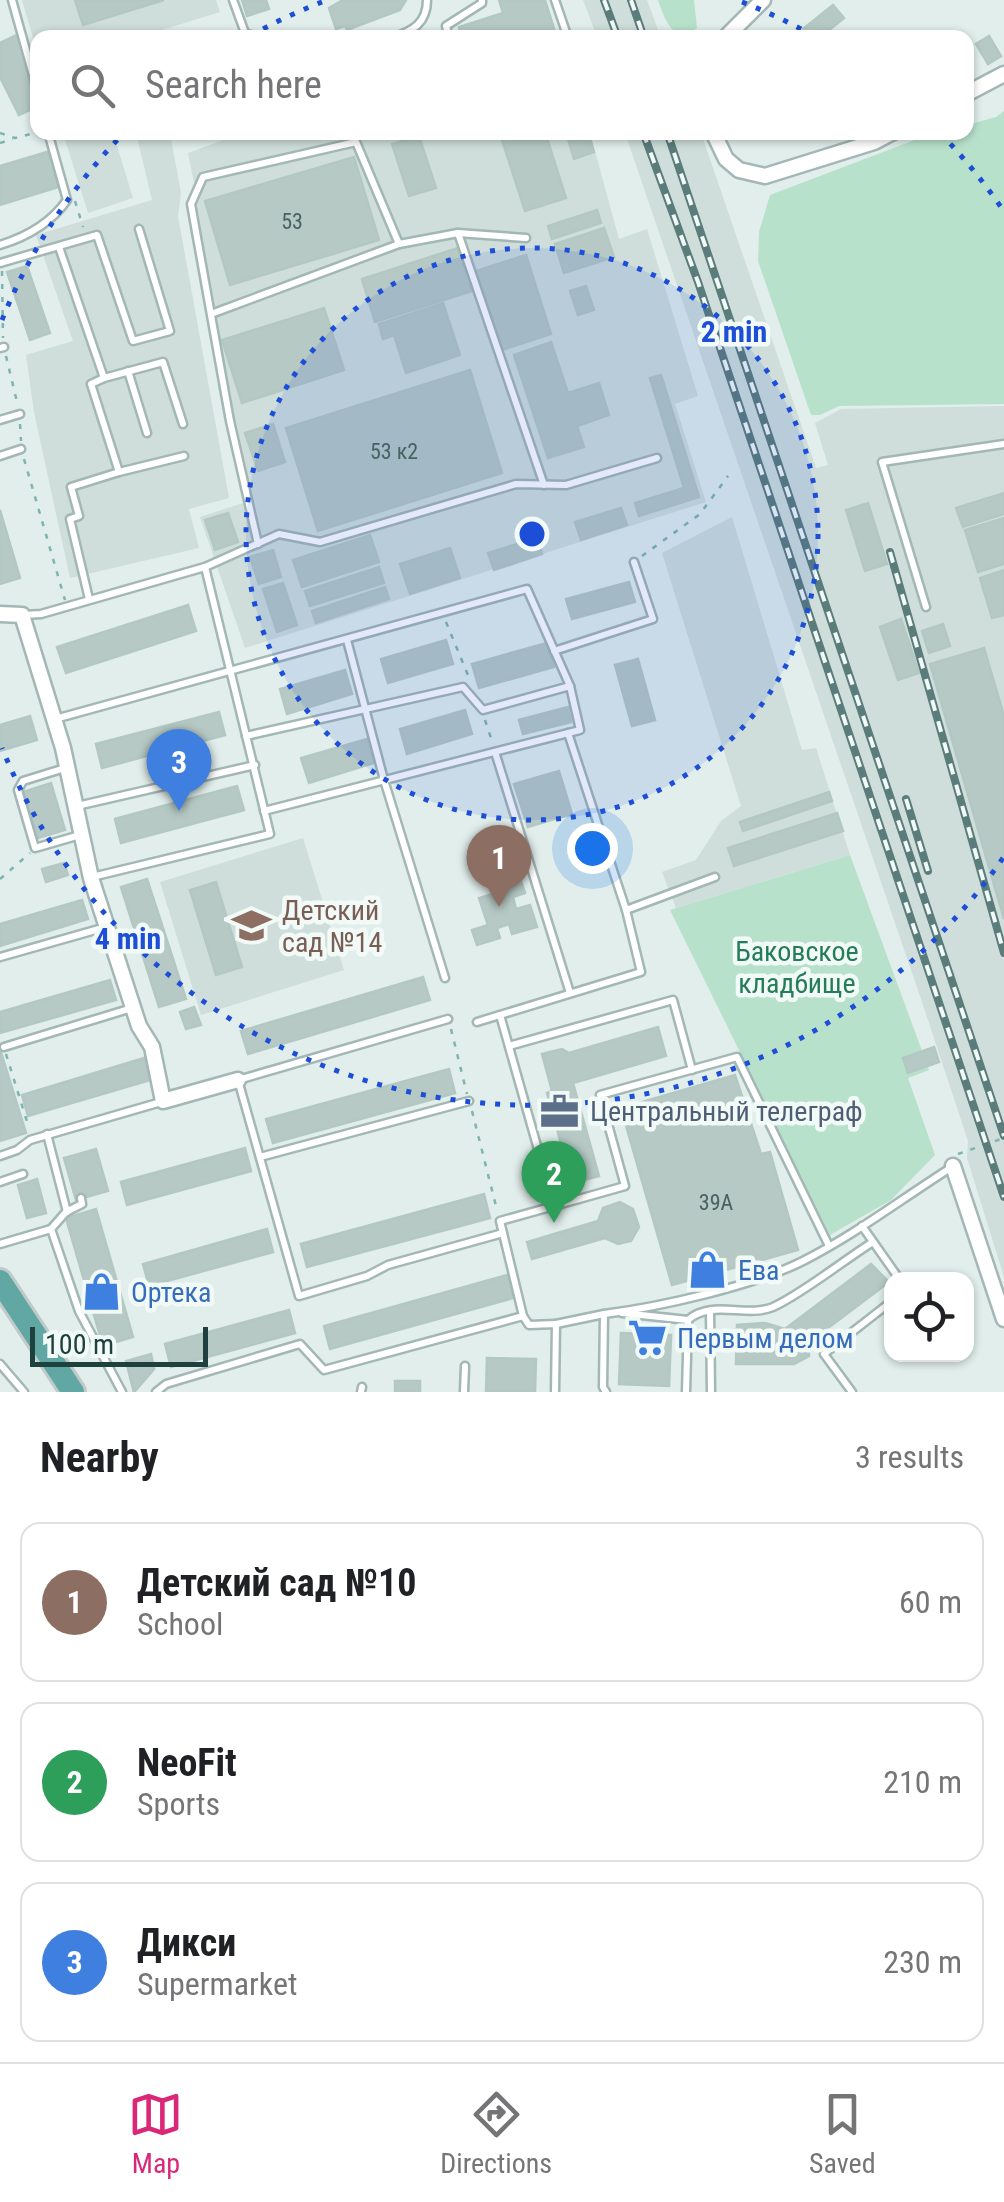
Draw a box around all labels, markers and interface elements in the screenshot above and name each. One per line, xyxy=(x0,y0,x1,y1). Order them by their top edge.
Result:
search box xyxy=(30,30,974,140)
icon: search xyxy=(65,58,120,113)
text: Search here xyxy=(145,63,322,107)
house number: 53 xyxy=(281,209,303,234)
text: 2 min xyxy=(701,314,767,349)
house number: 53 к2 xyxy=(370,439,418,464)
centre of rings xyxy=(514,516,550,552)
pin: 3 xyxy=(146,728,212,811)
your location xyxy=(567,823,618,874)
pin: 1 xyxy=(466,824,532,907)
place label: Детский сад №14 xyxy=(282,894,382,959)
school or university icon: Детский сад №14 xyxy=(231,905,273,947)
text: 4 min xyxy=(95,921,161,956)
park label: Баковское кладбище xyxy=(735,935,859,1000)
office icon: Центральный телеграф xyxy=(539,1090,581,1132)
place label: Центральный телеграф xyxy=(590,1095,863,1128)
pin: 2 xyxy=(522,1140,586,1223)
house number: 39А xyxy=(699,1190,734,1215)
shop icon: Ева xyxy=(687,1249,729,1291)
place label: Ева xyxy=(738,1254,779,1287)
shop icon: Ортека xyxy=(80,1271,122,1313)
map controls xyxy=(884,1272,974,1362)
button: locate xyxy=(884,1272,974,1362)
place label: Ортека xyxy=(131,1276,211,1309)
supermarket icon: Первым делом xyxy=(626,1317,668,1359)
scale bar xyxy=(30,1322,208,1366)
place label: Первым делом xyxy=(677,1322,854,1355)
text: 100 m xyxy=(45,1328,114,1361)
text: Nearby xyxy=(40,1433,159,1482)
text: 3 results xyxy=(855,1438,964,1476)
text: Детский сад №10 xyxy=(137,1561,416,1605)
text: 1 xyxy=(66,1583,83,1621)
text: 60 m xyxy=(899,1583,962,1621)
text: School xyxy=(137,1605,223,1643)
text: NeoFit xyxy=(137,1741,237,1785)
text: 2 xyxy=(66,1763,83,1801)
text: 210 m xyxy=(883,1763,962,1801)
text: Sports xyxy=(137,1785,220,1823)
text: Дикси xyxy=(137,1921,236,1965)
text: 3 xyxy=(66,1943,83,1981)
text: 230 m xyxy=(883,1943,962,1981)
text: Supermarket xyxy=(137,1965,297,2003)
tab: Map xyxy=(128,2087,183,2180)
tab: Directions xyxy=(440,2087,552,2180)
tab: Saved xyxy=(809,2087,876,2180)

